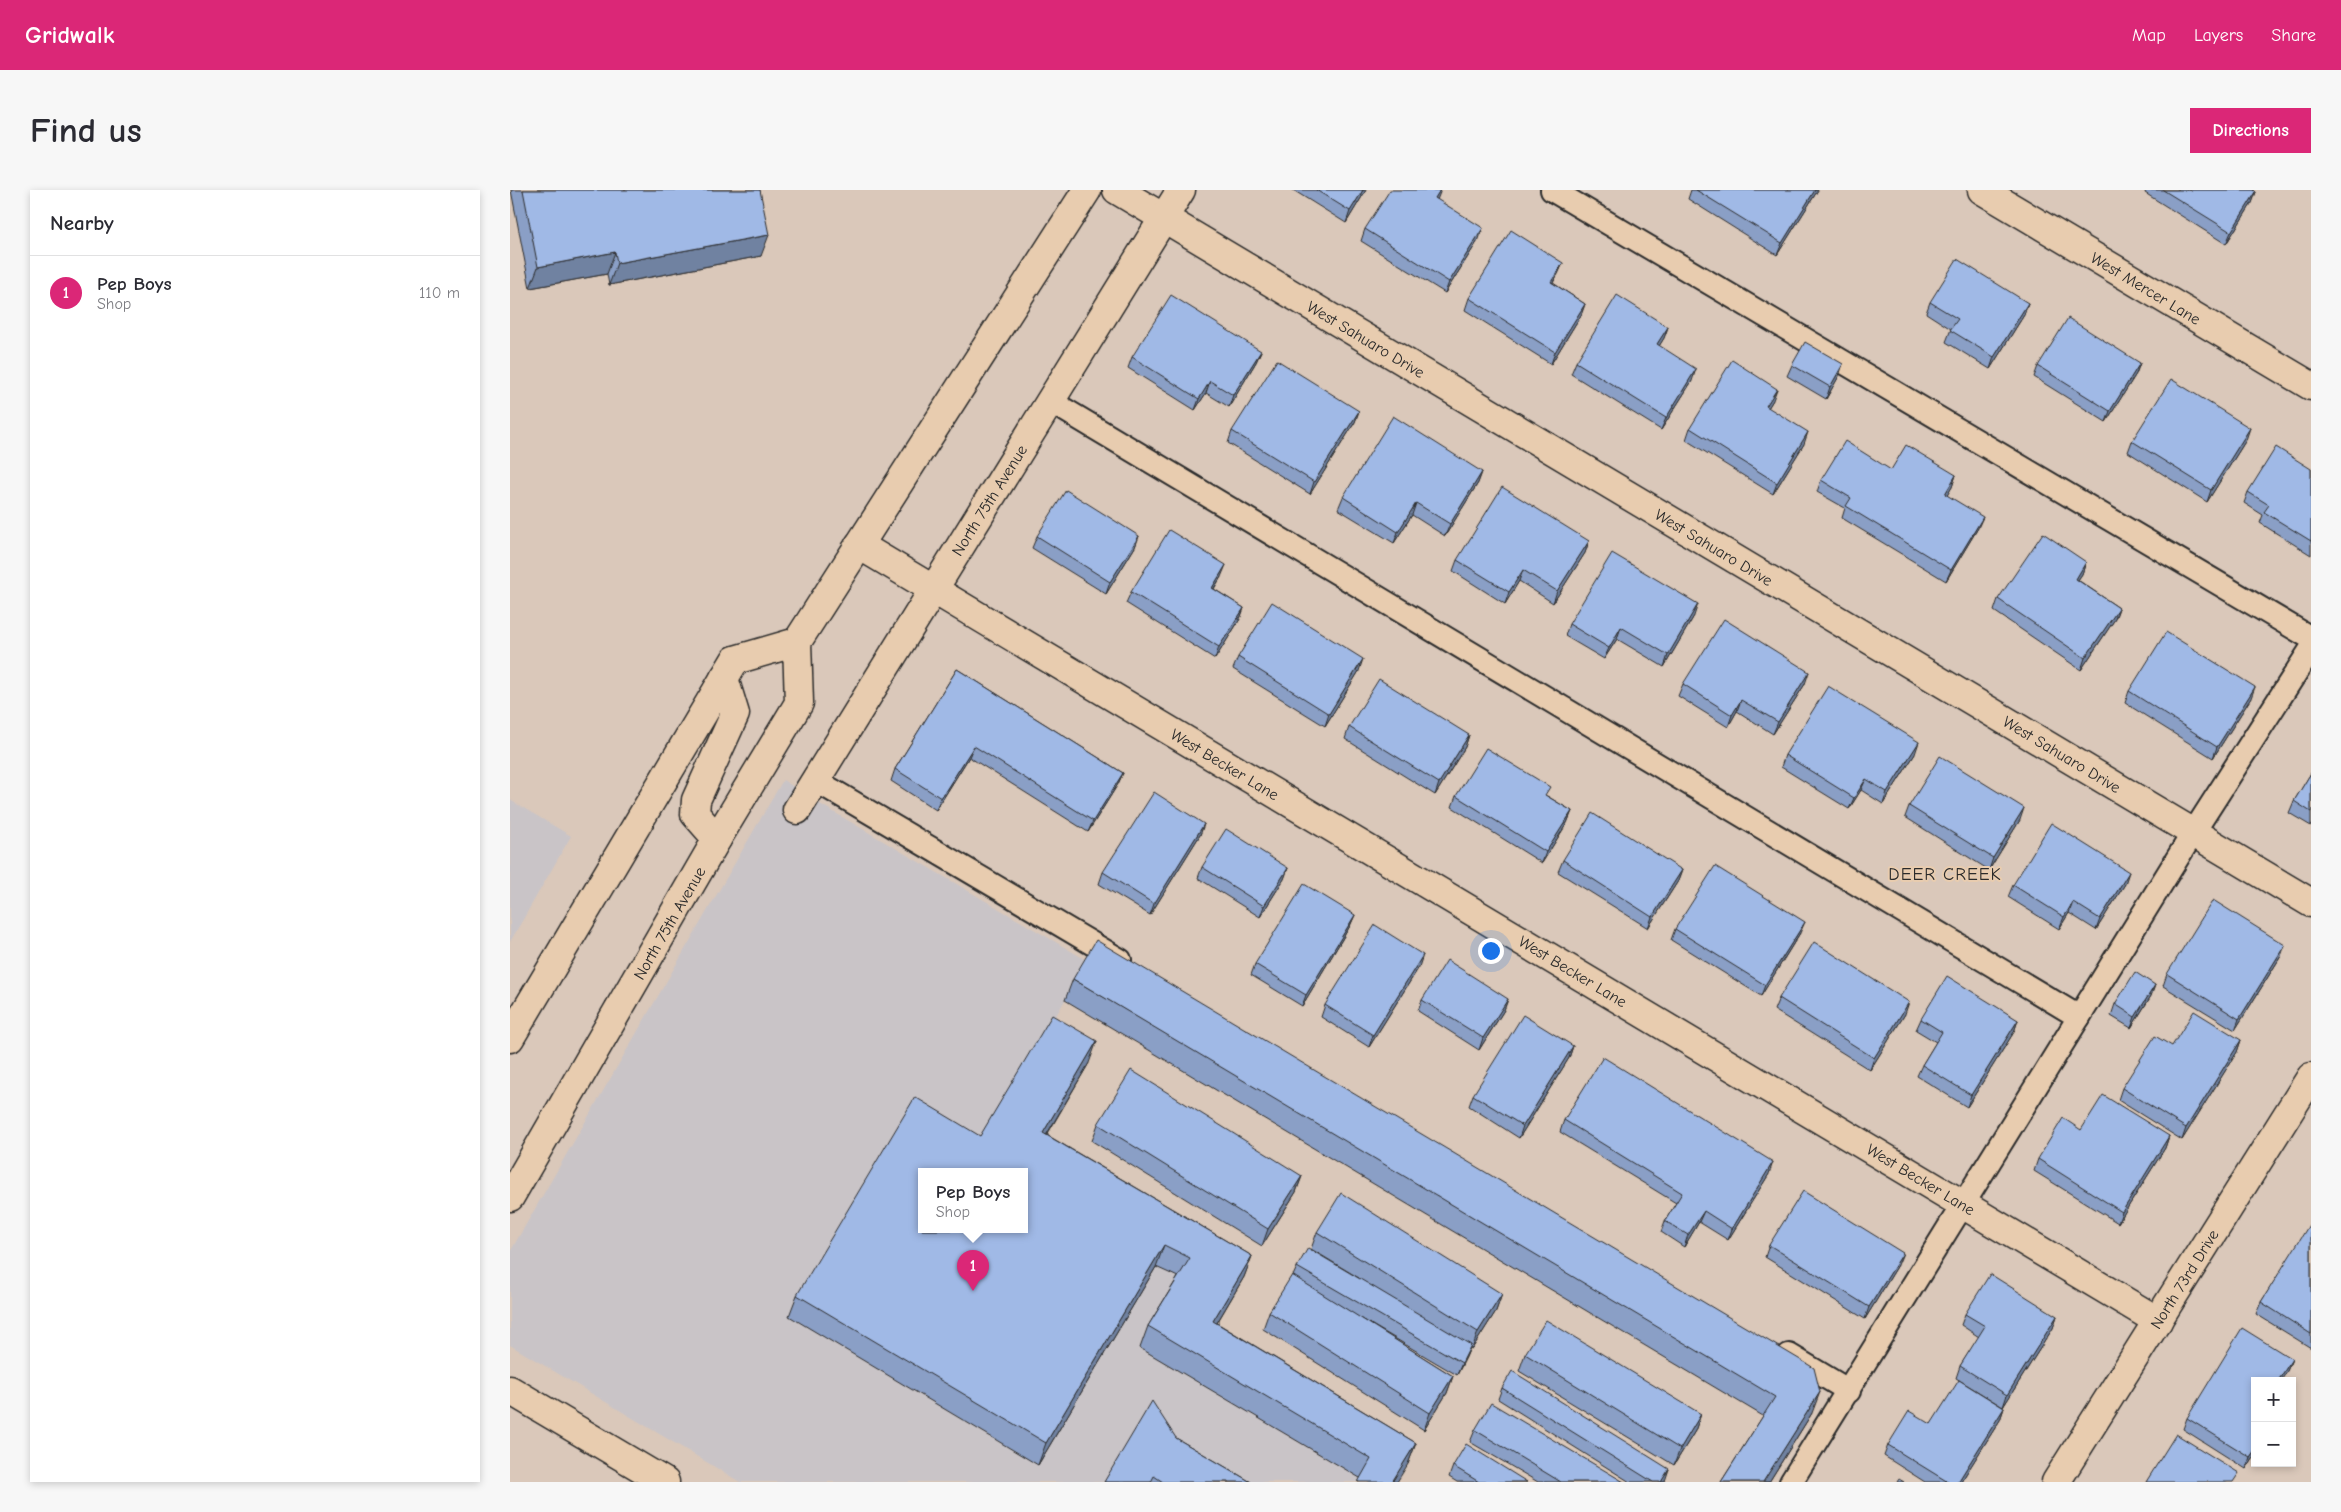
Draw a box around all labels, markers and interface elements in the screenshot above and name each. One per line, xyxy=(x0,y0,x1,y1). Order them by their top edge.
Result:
text: Gridwalk xyxy=(25,21,114,49)
text: Map xyxy=(2132,25,2166,46)
text: Layers xyxy=(2194,25,2243,46)
text: Share xyxy=(2271,25,2316,46)
button: Directions xyxy=(2190,108,2311,153)
text: Find us xyxy=(30,110,142,151)
text: Nearby xyxy=(50,211,114,235)
street label: West Mercer Lane xyxy=(2087,249,2204,329)
text: Pep Boys xyxy=(97,273,172,295)
text: 1 xyxy=(63,284,69,302)
text: 110 m xyxy=(419,284,460,302)
text: Shop xyxy=(97,295,131,313)
street label: West Sahuaro Drive xyxy=(1304,298,1427,382)
street label: North 75th Avenue xyxy=(948,442,1031,559)
street label: West Sahuaro Drive xyxy=(1652,506,1775,590)
street label: West Sahuaro Drive xyxy=(2000,713,2123,797)
street label: West Becker Lane xyxy=(1167,725,1282,804)
street label: North 75th Avenue xyxy=(630,864,709,983)
district label: DEER CREEK xyxy=(1888,864,2002,885)
street label: West Becker Lane xyxy=(1515,932,1630,1011)
your location xyxy=(1478,938,1504,964)
street label: West Becker Lane xyxy=(1863,1140,1978,1219)
popup xyxy=(918,1168,1028,1233)
text: Pep Boys xyxy=(936,1181,1010,1203)
text: Shop xyxy=(936,1203,970,1221)
street label: North 73rd Drive xyxy=(2147,1227,2223,1332)
pin: 1 xyxy=(957,1250,989,1291)
map controls xyxy=(2251,1377,2296,1467)
button: + xyxy=(2251,1377,2296,1422)
button: − xyxy=(2251,1422,2296,1467)

